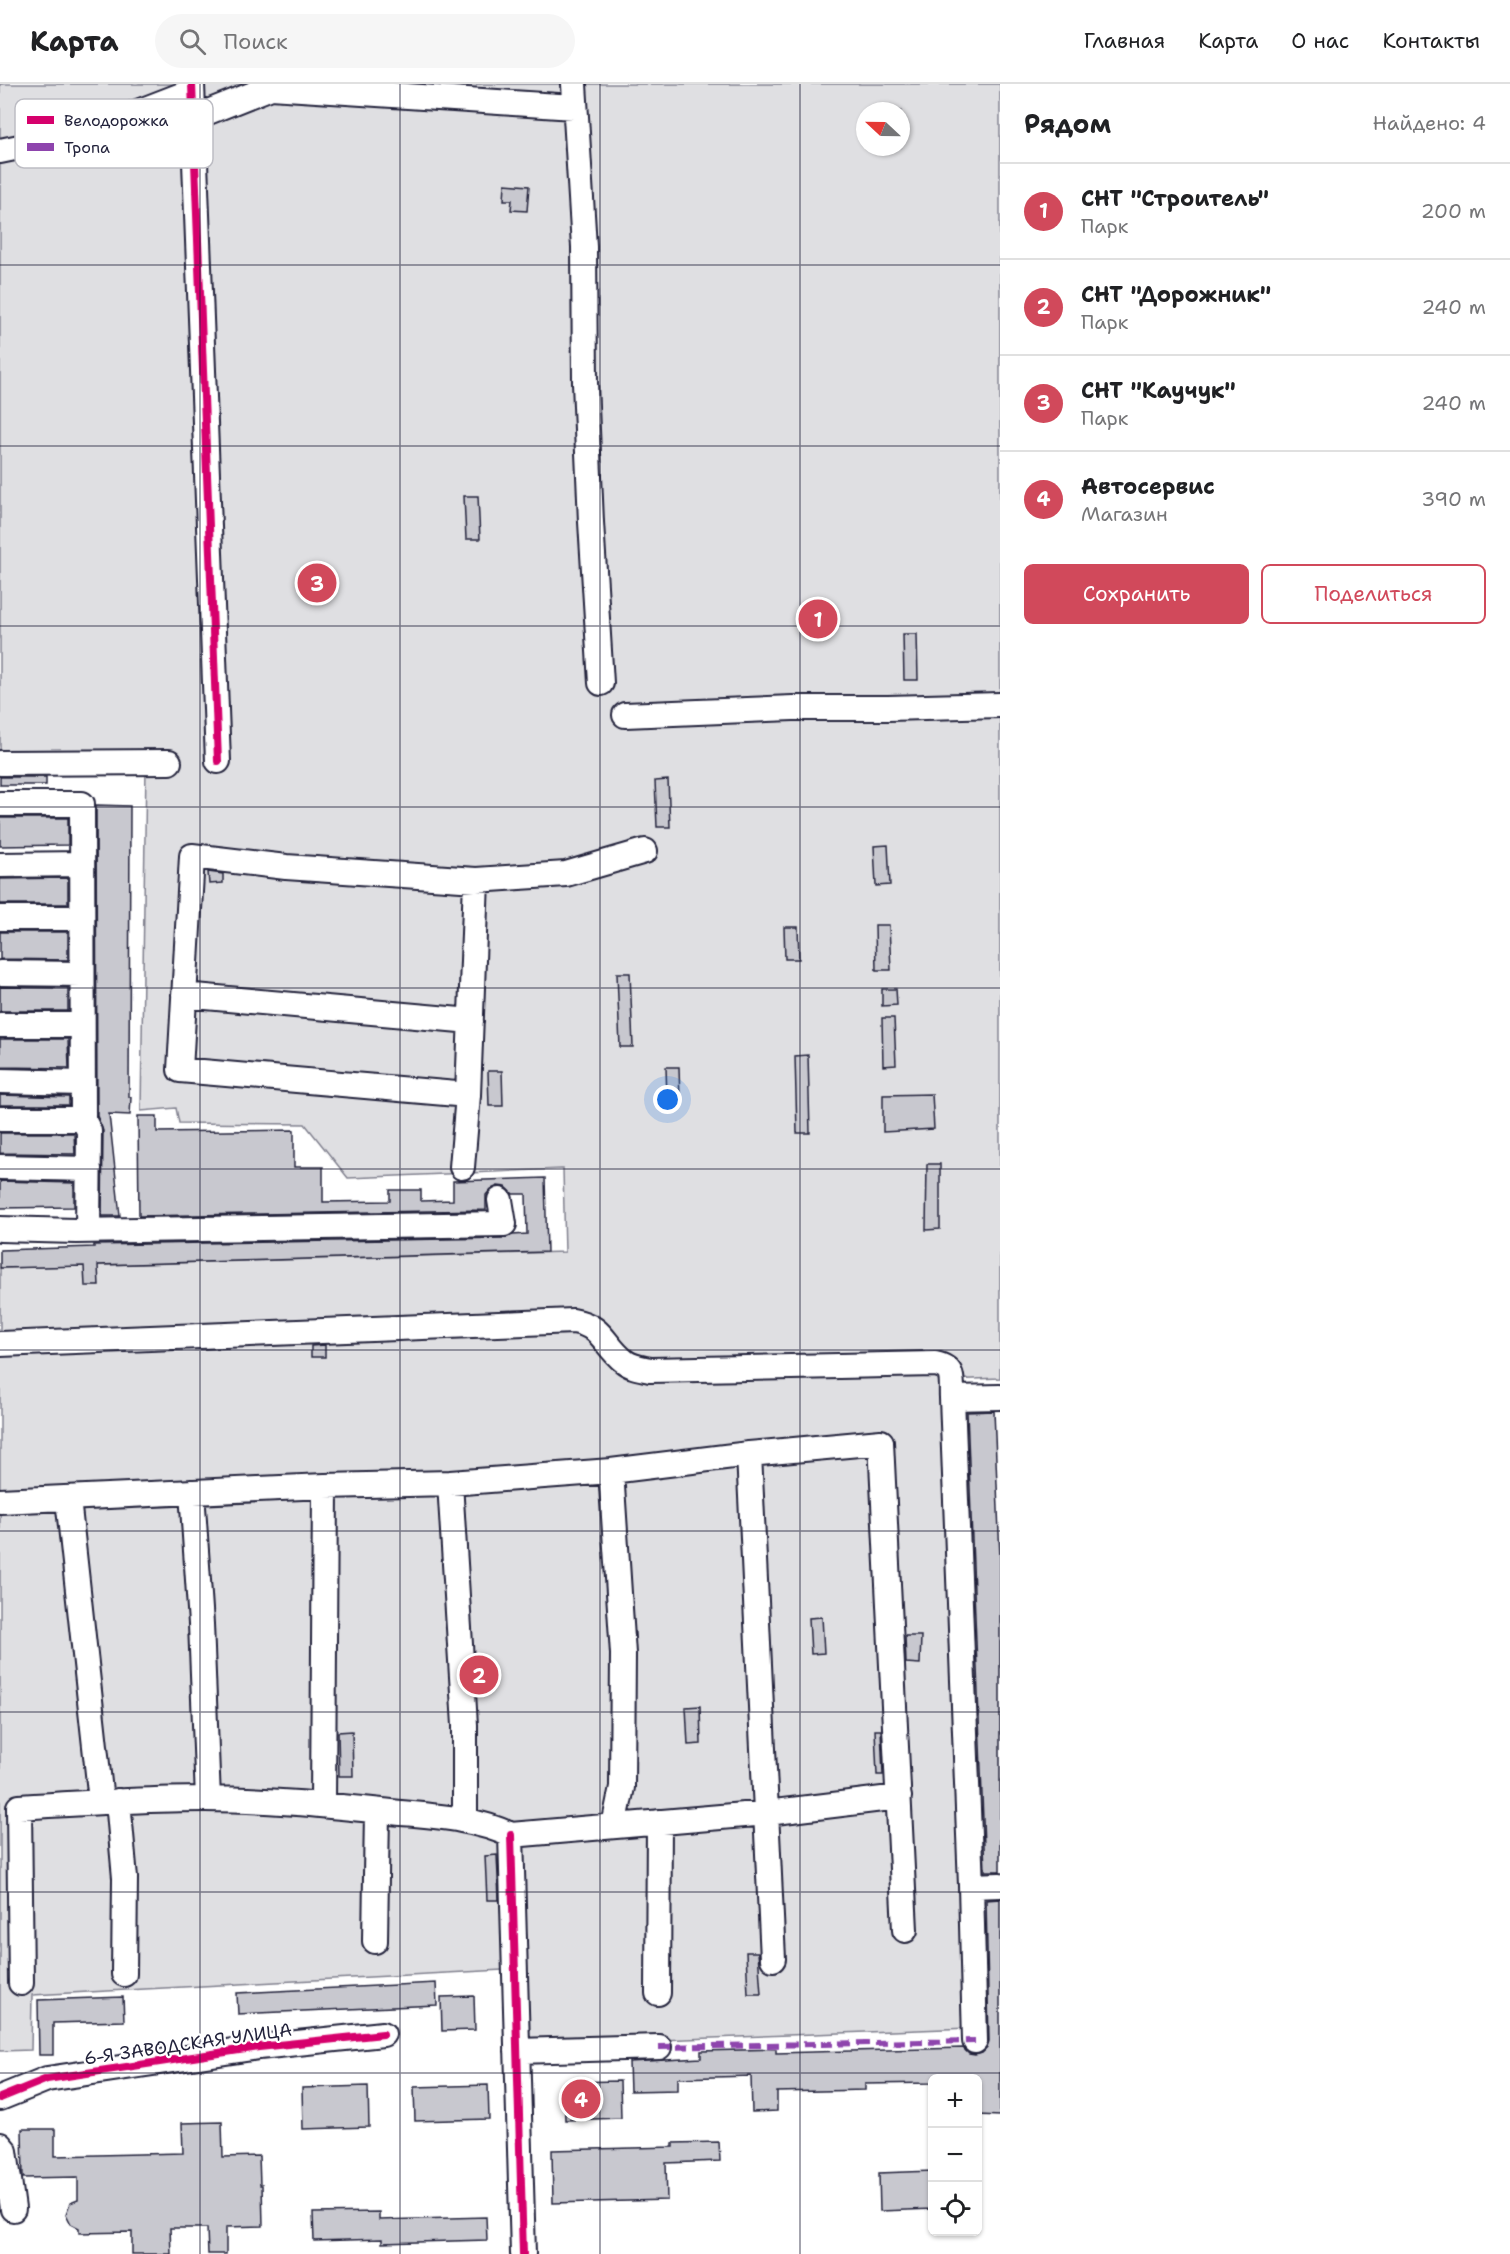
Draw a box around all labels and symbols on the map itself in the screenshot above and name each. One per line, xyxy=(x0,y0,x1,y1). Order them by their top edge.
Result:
legend xyxy=(15,99,213,168)
north arrow xyxy=(856,102,910,156)
text: Велодорожка xyxy=(64,110,169,131)
text: Тропа xyxy=(64,137,110,158)
pin: 3 xyxy=(298,560,336,606)
pin: 1 xyxy=(798,596,838,642)
your location xyxy=(653,1085,682,1114)
pin: 2 xyxy=(460,1652,498,1698)
street label: 6-Я ЗАВОДСКАЯ УЛИЦА xyxy=(82,2018,294,2070)
pin: 4 xyxy=(562,2076,600,2122)

